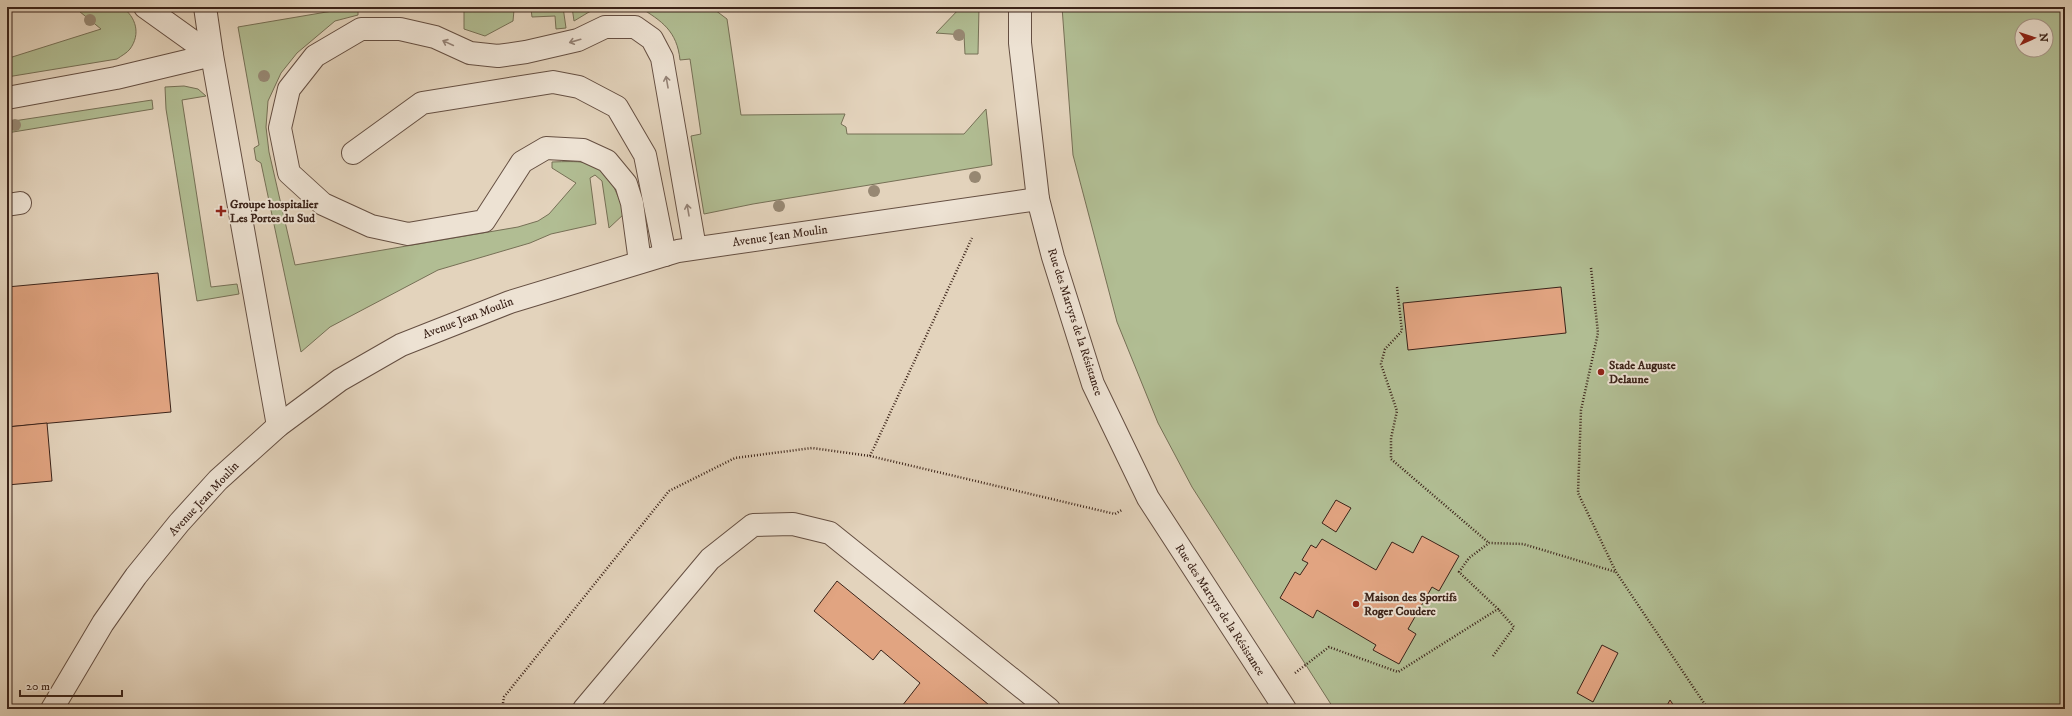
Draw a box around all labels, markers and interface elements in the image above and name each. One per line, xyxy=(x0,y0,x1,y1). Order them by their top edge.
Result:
north arrow xyxy=(2014,18,2054,58)
text: N xyxy=(2036,33,2050,42)
one-way arrow xyxy=(568,38,581,45)
one-way arrow xyxy=(443,39,455,46)
one-way arrow xyxy=(662,76,670,89)
place label: Groupe hospitalier Les Portes du Sud xyxy=(230,197,319,226)
one-way arrow xyxy=(684,204,692,217)
marker: Groupe hospitalier Les Portes du Sud xyxy=(215,205,227,217)
street label: Avenue Jean Moulin xyxy=(731,222,829,250)
street label: Rue des Martyrs de la Résistance xyxy=(1044,246,1106,398)
street label: Avenue Jean Moulin xyxy=(420,294,516,342)
place label: Stade Auguste Delaune xyxy=(1609,358,1676,387)
marker: Stade Auguste Delaune xyxy=(1596,367,1606,377)
street label: Avenue Jean Moulin xyxy=(166,458,243,539)
street label: Rue des Martyrs de la Résistance xyxy=(1172,541,1268,679)
place label: Maison des Sportifs Roger Couderc xyxy=(1364,590,1457,619)
marker: Maison des Sportifs Roger Couderc xyxy=(1351,599,1361,609)
scale bar xyxy=(20,672,122,698)
text: 20 m xyxy=(26,679,50,694)

